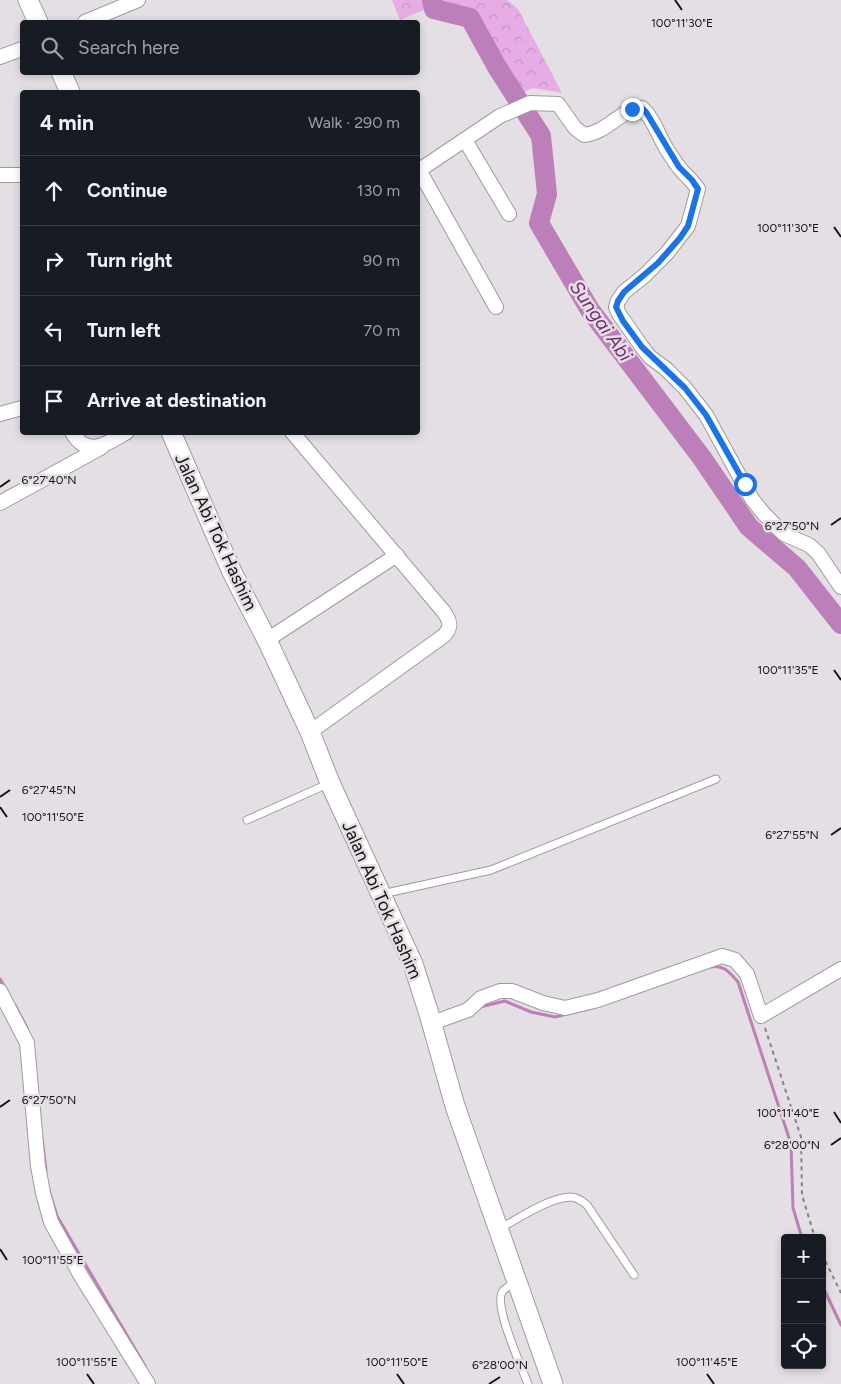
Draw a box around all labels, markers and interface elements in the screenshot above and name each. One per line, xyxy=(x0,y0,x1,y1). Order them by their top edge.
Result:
text: 100°11'30"E xyxy=(651,16,713,30)
search box xyxy=(20,20,420,75)
icon: search xyxy=(38,34,66,62)
text: Search here xyxy=(78,36,180,59)
route end xyxy=(621,98,644,121)
text: 4 min xyxy=(40,110,94,135)
text: Walk · 290 m xyxy=(308,113,400,132)
icon: ahead xyxy=(40,177,68,205)
text: Continue xyxy=(87,179,167,202)
text: 130 m xyxy=(357,181,400,200)
text: 100°11'30"E xyxy=(757,221,819,235)
icon: right xyxy=(40,247,68,275)
text: Turn right xyxy=(87,249,173,272)
text: 90 m xyxy=(363,251,400,270)
water label: Sungai Abi xyxy=(565,276,637,366)
icon: left xyxy=(40,317,68,345)
text: Turn left xyxy=(87,319,161,342)
text: 70 m xyxy=(364,321,400,340)
icon: arrive xyxy=(40,387,68,415)
text: Arrive at destination xyxy=(87,389,266,412)
street label: Jalan Abi Tok Hashim xyxy=(170,450,262,614)
text: 6°27'40"N xyxy=(21,473,77,487)
route start xyxy=(734,473,757,496)
text: 6°27'50"N xyxy=(765,519,819,533)
text: 100°11'35"E xyxy=(757,663,819,677)
text: 6°27'45"N xyxy=(22,783,76,797)
text: 100°11'50"E xyxy=(22,810,84,824)
street label: Jalan Abi Tok Hashim xyxy=(337,818,427,982)
text: 6°27'55"N xyxy=(765,828,819,842)
text: 6°27'50"N xyxy=(22,1093,76,1107)
text: 100°11'40"E xyxy=(756,1106,820,1120)
text: 6°28'00"N xyxy=(764,1138,820,1152)
map controls xyxy=(781,1234,826,1369)
button: + xyxy=(781,1234,826,1279)
text: 100°11'55"E xyxy=(22,1253,84,1267)
button: − xyxy=(781,1279,826,1324)
button: locate xyxy=(781,1324,826,1369)
text: 100°11'55"E xyxy=(56,1355,118,1369)
text: 100°11'50"E xyxy=(366,1355,428,1369)
text: 100°11'45"E xyxy=(676,1355,738,1369)
text: 6°28'00"N xyxy=(472,1358,528,1372)

